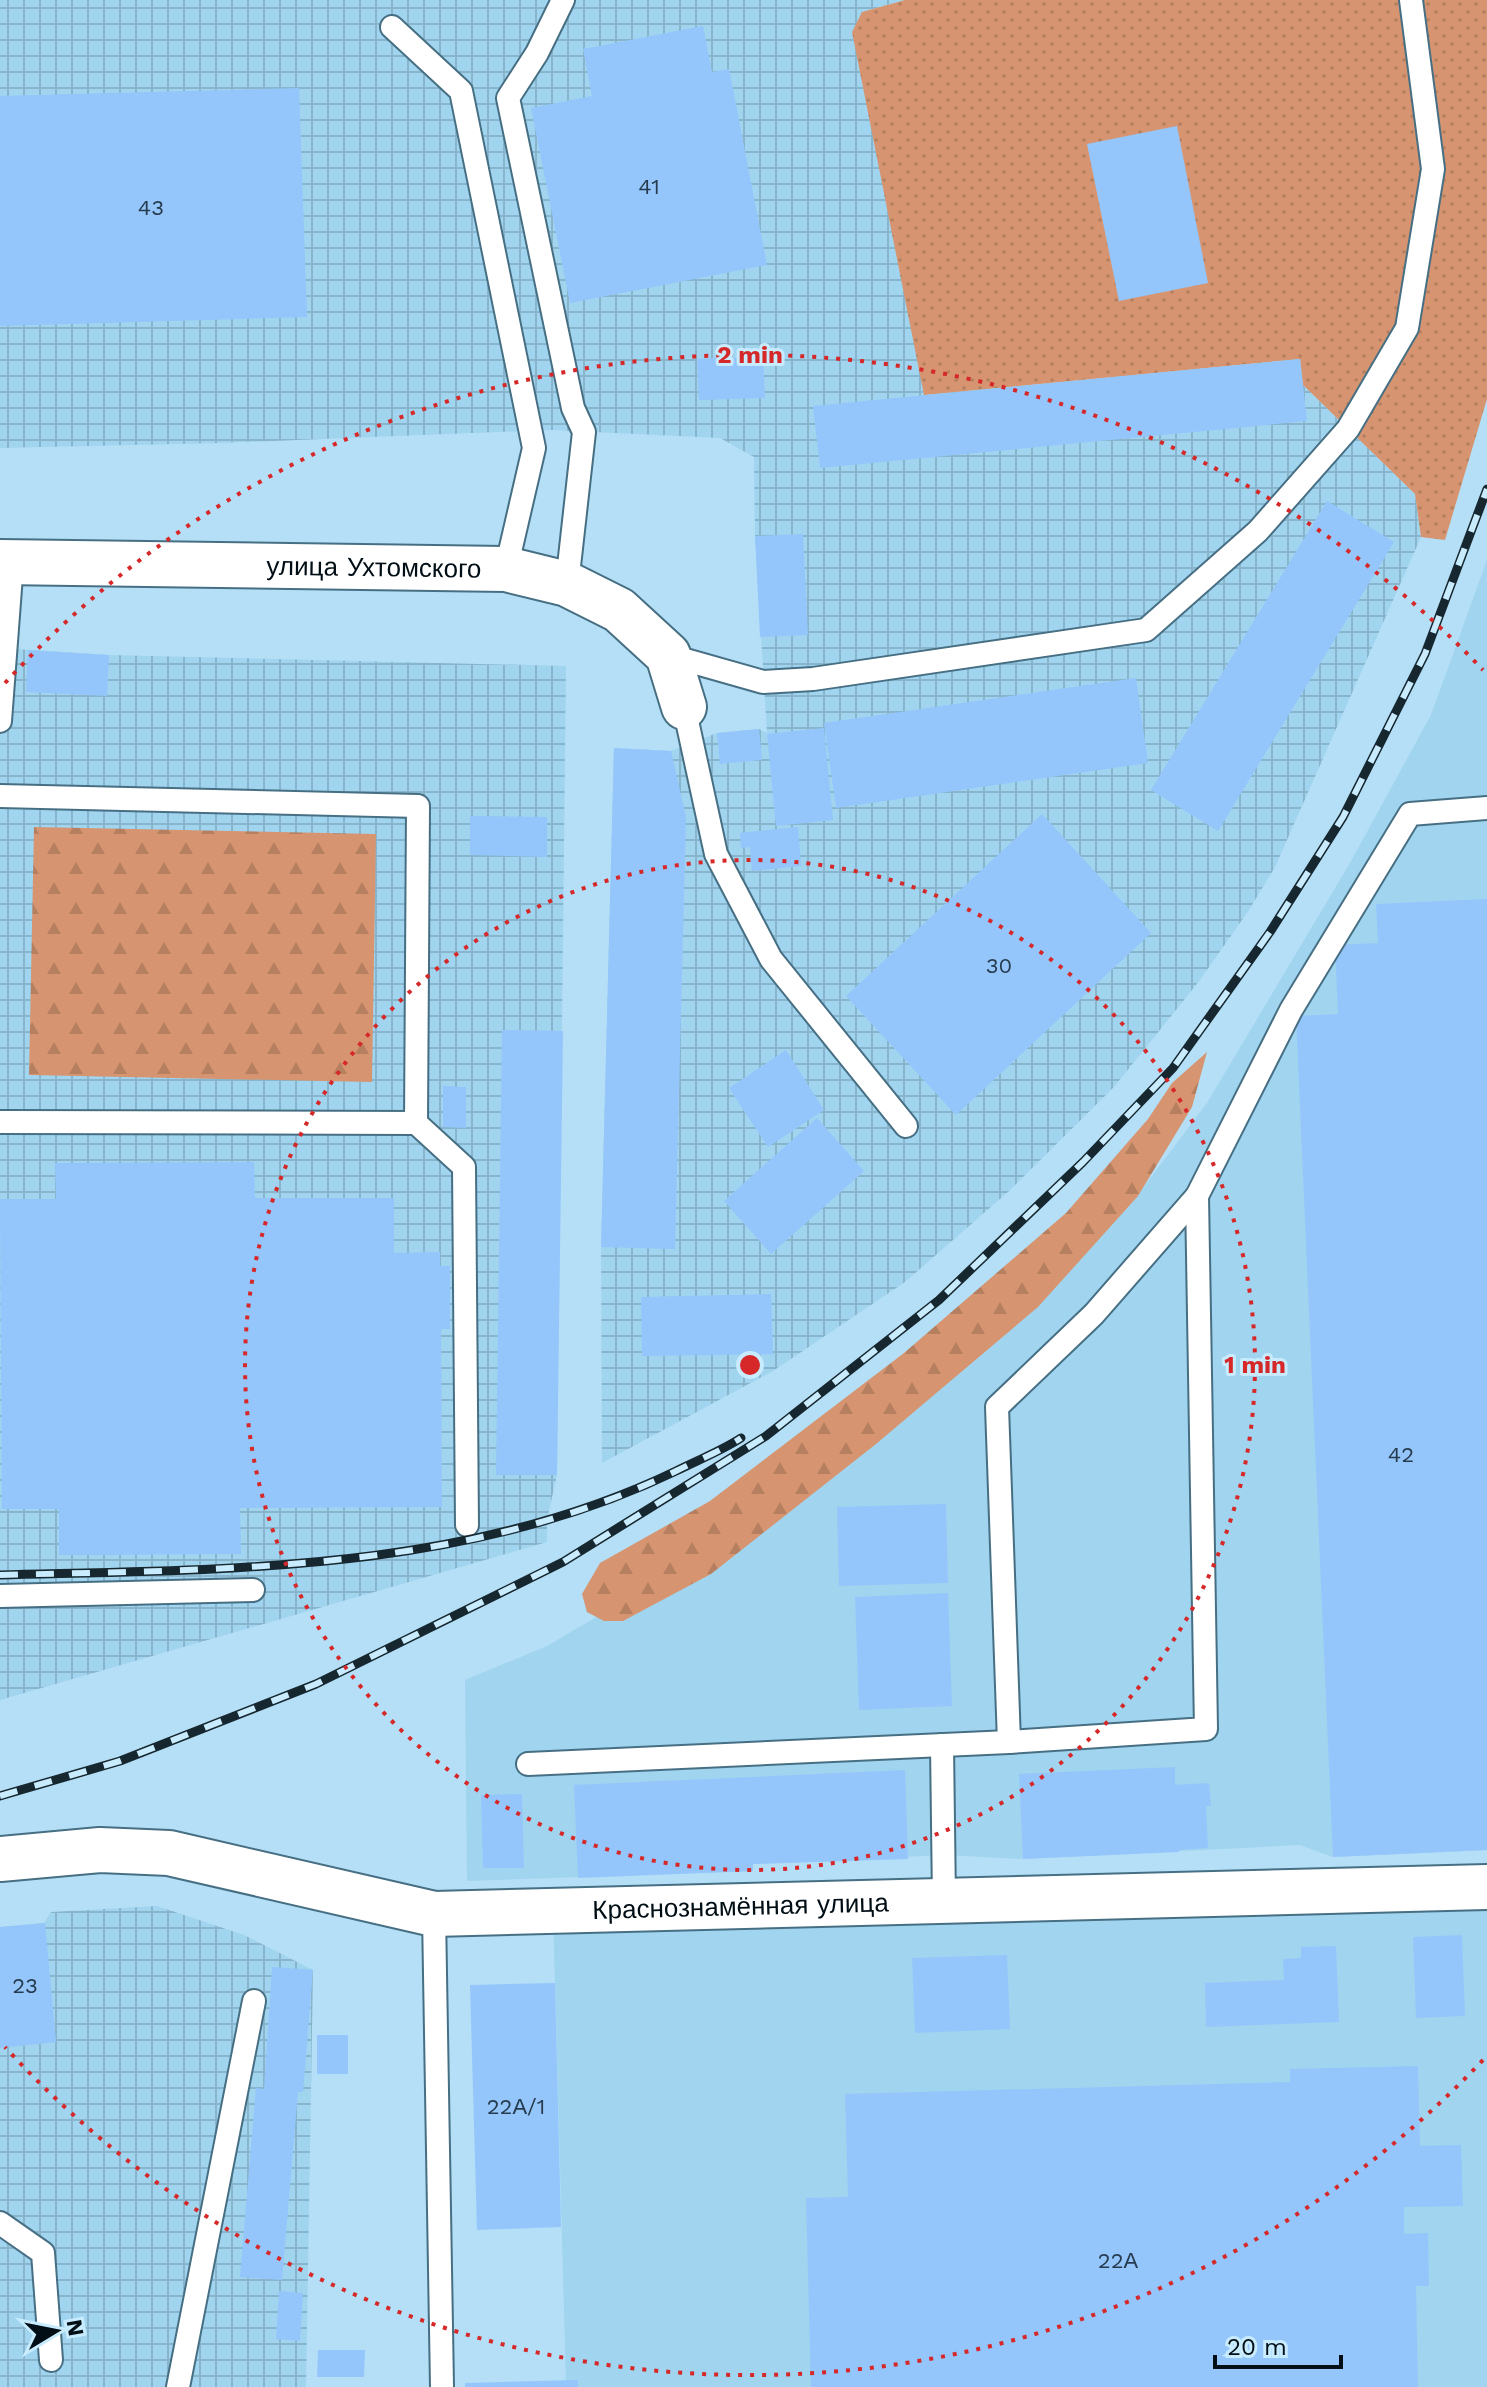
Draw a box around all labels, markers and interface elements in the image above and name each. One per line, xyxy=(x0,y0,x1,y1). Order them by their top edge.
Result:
house number: 41 xyxy=(638,174,660,199)
house number: 43 xyxy=(138,195,164,220)
text: 2 min xyxy=(717,341,783,369)
street label: улица Ухтомского xyxy=(266,551,482,584)
house number: 30 xyxy=(986,953,1012,978)
centre of rings xyxy=(736,1351,764,1379)
text: 1 min xyxy=(1224,1351,1286,1379)
house number: 42 xyxy=(1388,1442,1414,1467)
street label: Краснознамённая улица xyxy=(592,1887,890,1925)
house number: 23 xyxy=(12,1973,38,1998)
house number: 22А/1 xyxy=(487,2094,545,2119)
house number: 22А xyxy=(1098,2248,1138,2273)
north arrow xyxy=(16,2291,96,2371)
text: N xyxy=(61,2317,89,2338)
scale bar xyxy=(1215,2319,1341,2369)
text: 20 m xyxy=(1227,2333,1287,2361)

